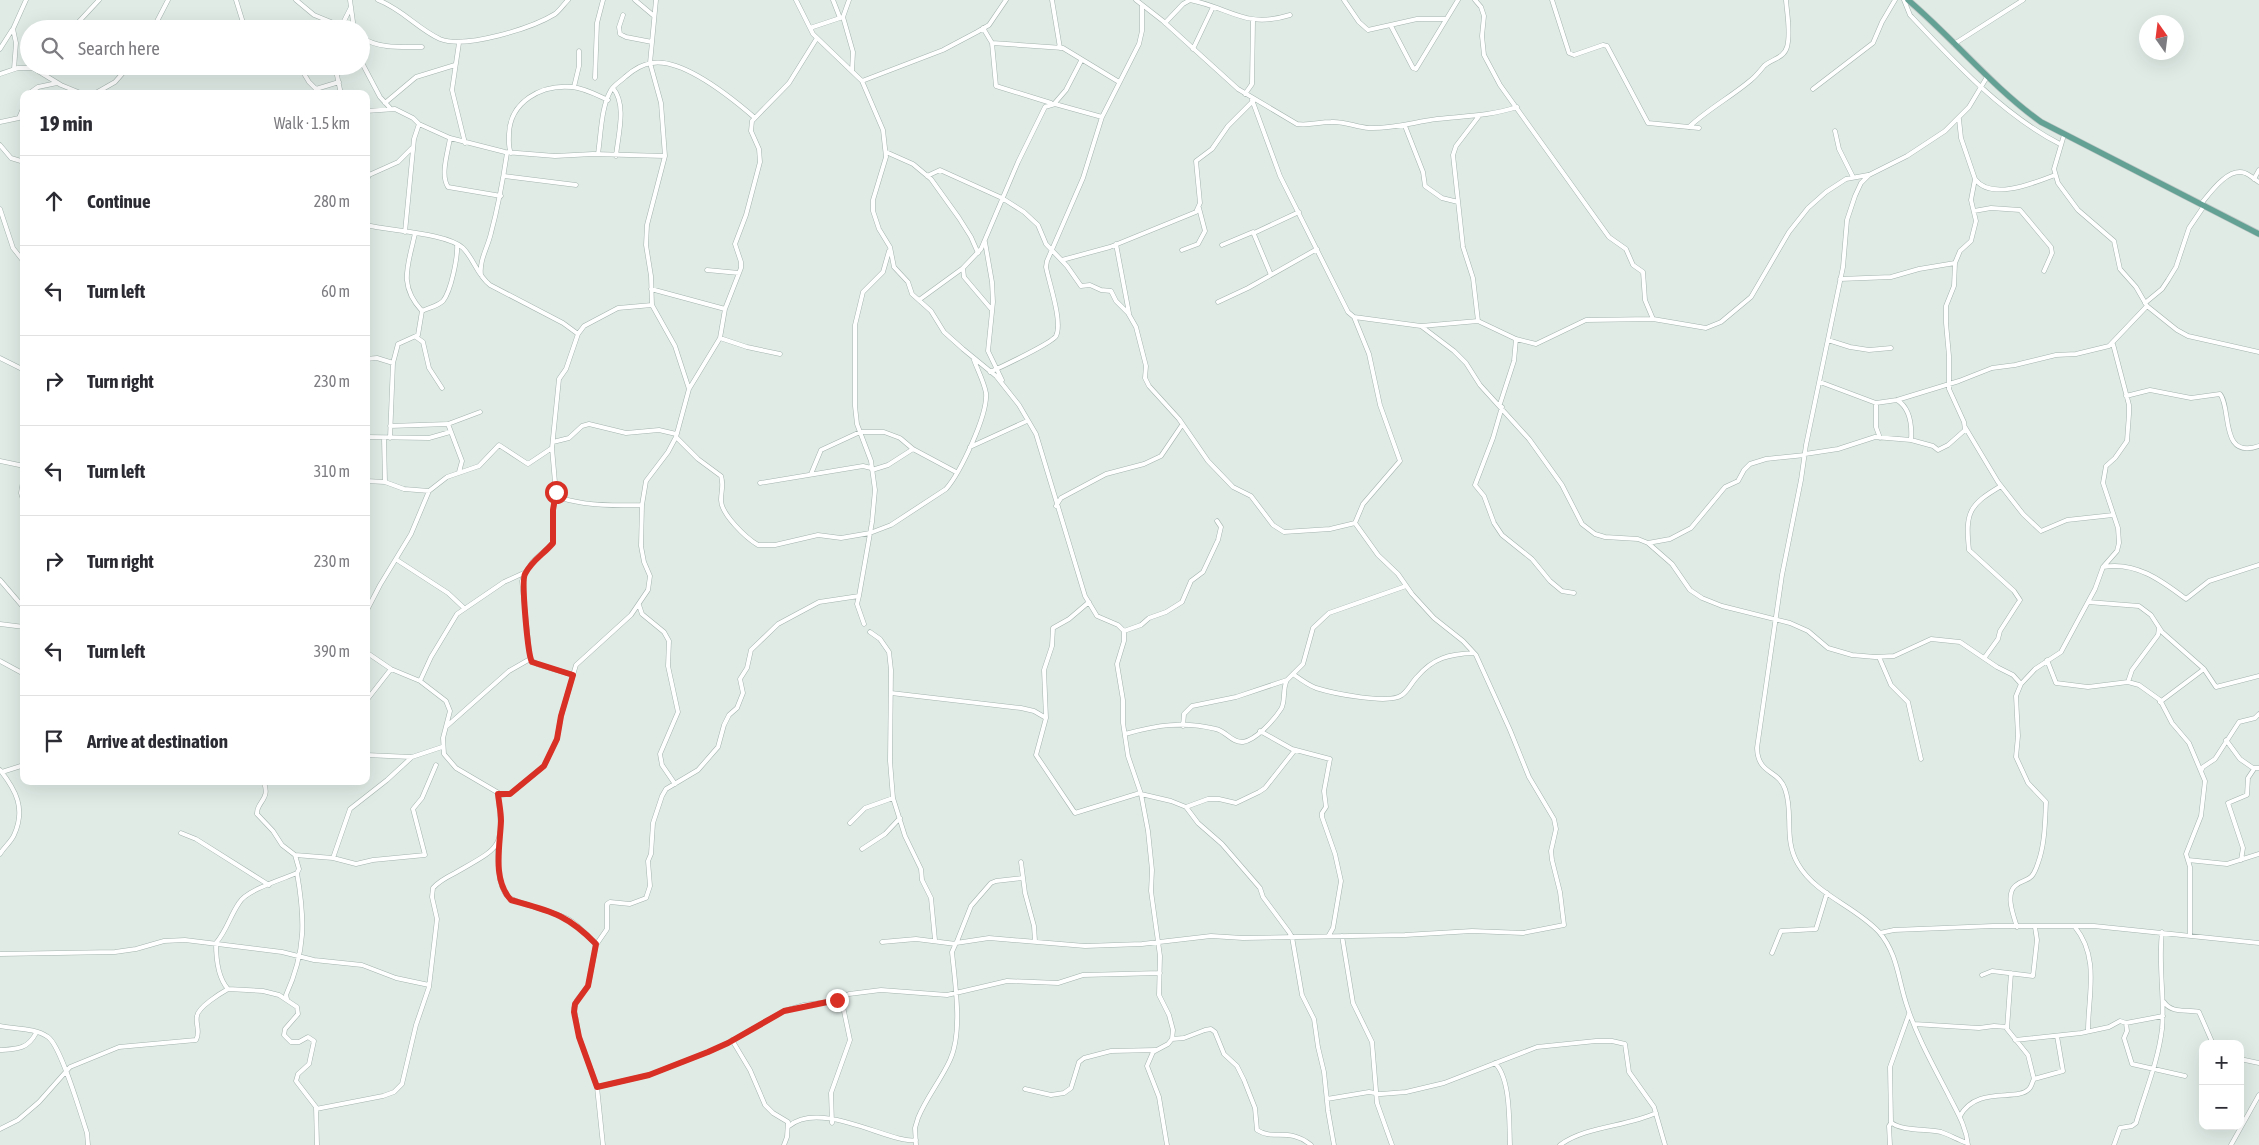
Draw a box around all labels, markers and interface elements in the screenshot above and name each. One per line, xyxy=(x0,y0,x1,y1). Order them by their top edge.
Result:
north arrow xyxy=(2139,15,2184,60)
search box xyxy=(20,20,370,75)
icon: search xyxy=(38,34,66,62)
text: Search here xyxy=(78,37,160,59)
text: 19 min xyxy=(40,111,93,135)
text: Walk · 1.5 km xyxy=(274,114,350,132)
icon: ahead xyxy=(40,187,68,215)
text: Continue xyxy=(87,190,151,212)
text: 280 m xyxy=(314,192,350,210)
icon: left xyxy=(40,277,68,305)
text: Turn left xyxy=(87,280,145,302)
text: 60 m xyxy=(321,282,350,300)
icon: right xyxy=(40,367,68,395)
text: Turn right xyxy=(87,370,154,392)
text: 230 m xyxy=(314,372,350,390)
icon: left xyxy=(40,457,68,485)
text: Turn left xyxy=(87,460,145,482)
text: 310 m xyxy=(314,462,350,480)
route start xyxy=(545,481,568,504)
icon: right xyxy=(40,547,68,575)
text: Turn right xyxy=(87,550,154,572)
text: 230 m xyxy=(314,552,350,570)
icon: left xyxy=(40,637,68,665)
text: Turn left xyxy=(87,640,145,662)
text: 390 m xyxy=(314,642,350,660)
icon: arrive xyxy=(40,727,68,755)
text: Arrive at destination xyxy=(87,730,228,752)
route end xyxy=(826,989,849,1012)
map controls xyxy=(2199,1040,2244,1130)
button: + xyxy=(2199,1040,2244,1085)
button: − xyxy=(2199,1085,2244,1130)

